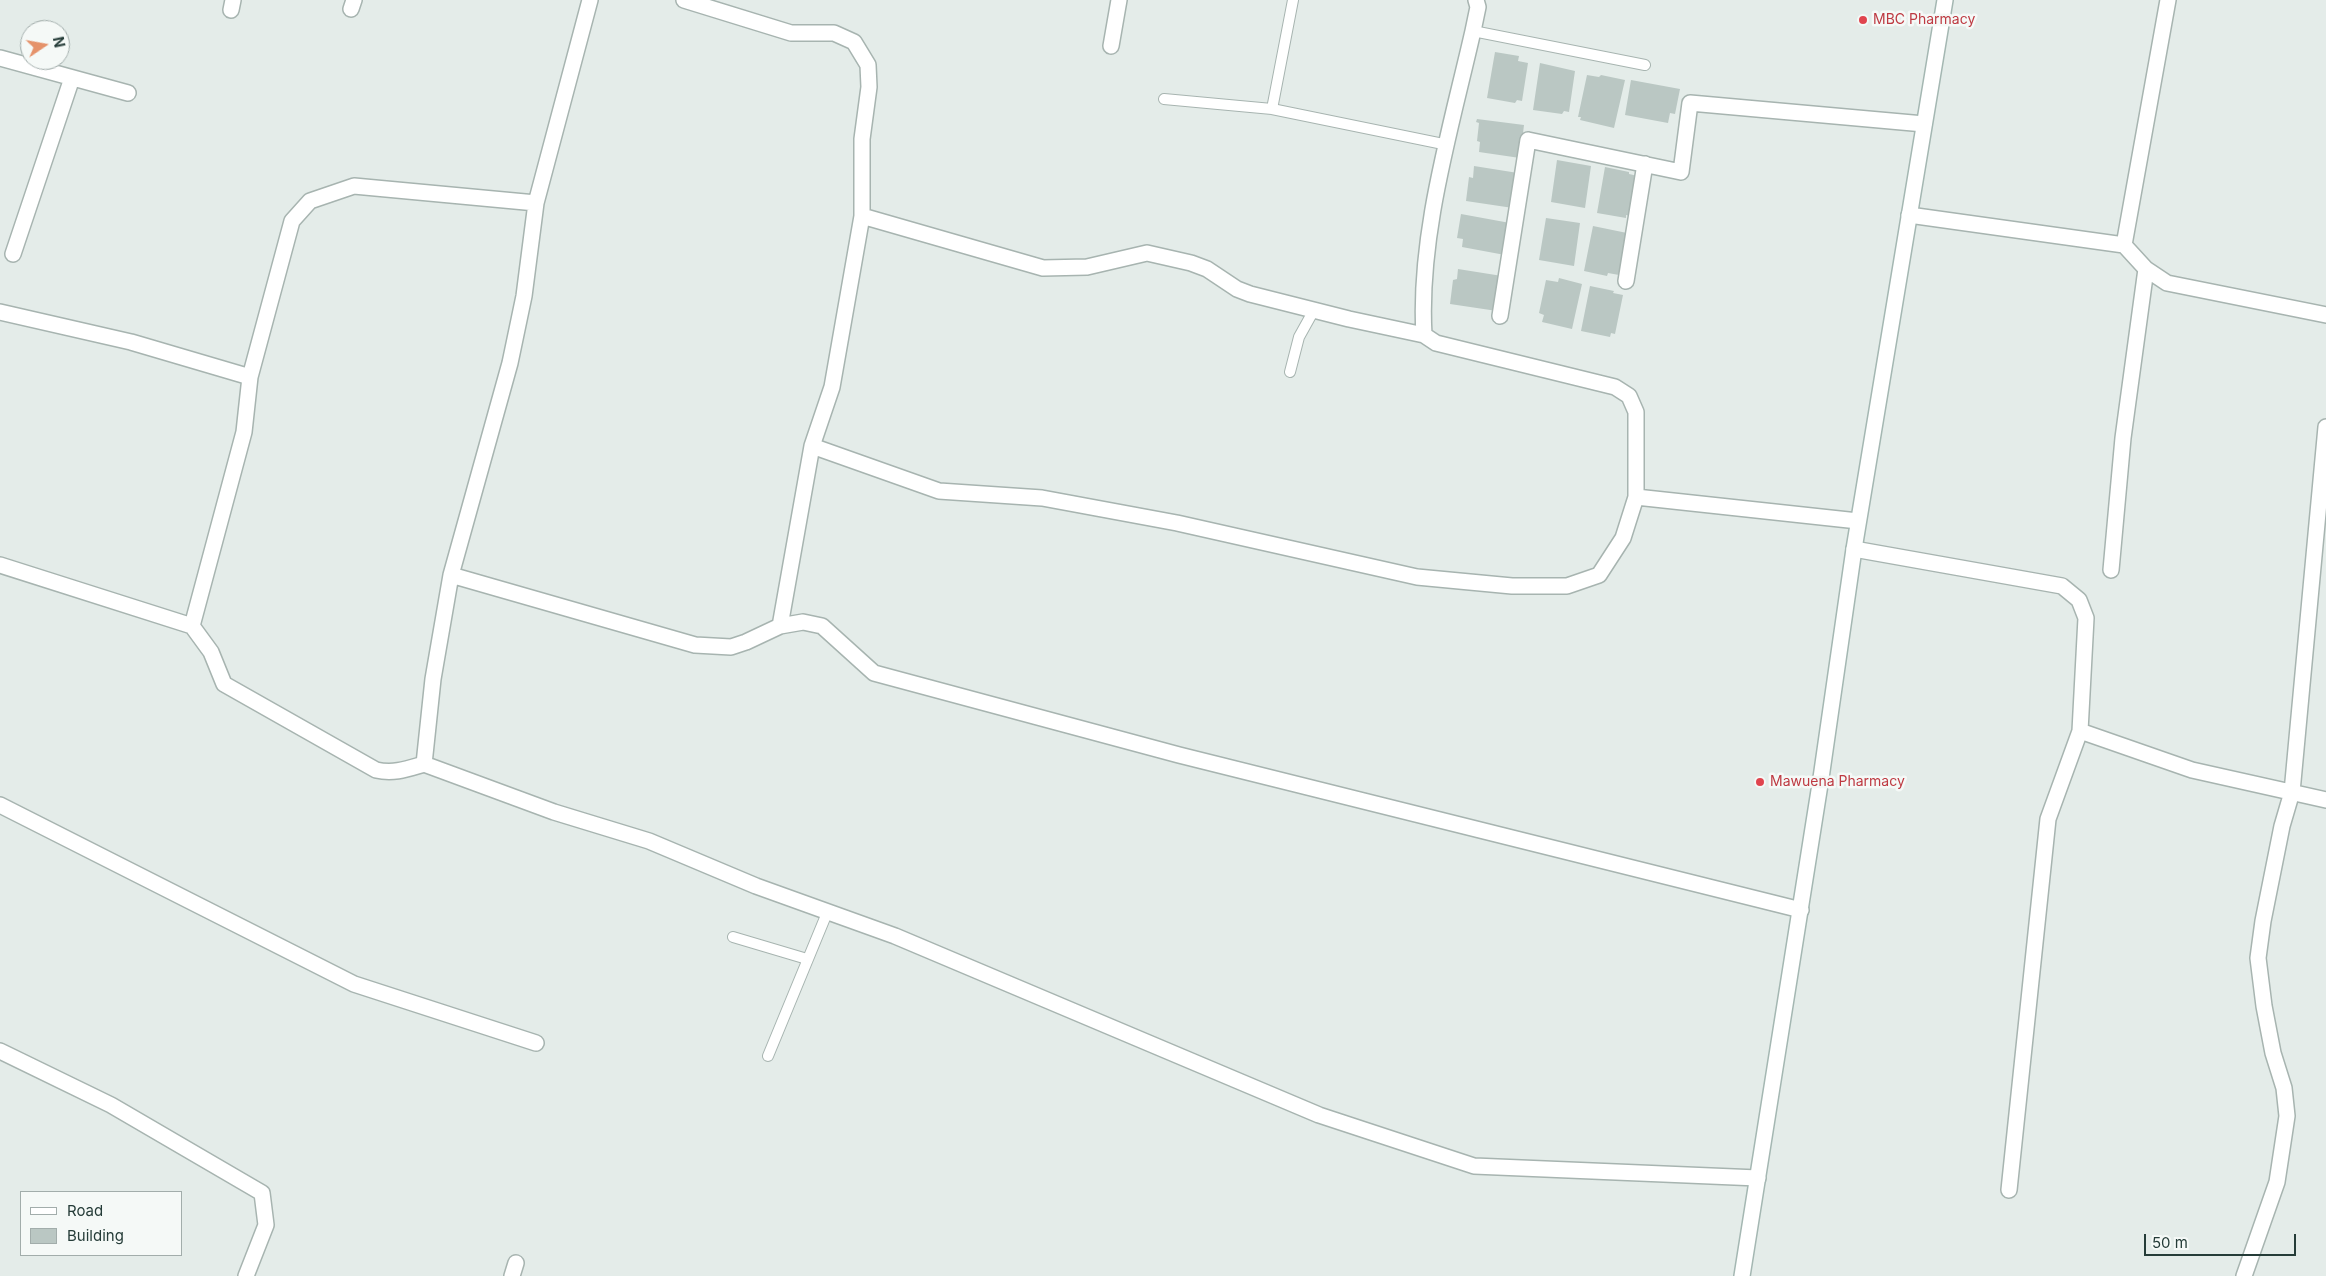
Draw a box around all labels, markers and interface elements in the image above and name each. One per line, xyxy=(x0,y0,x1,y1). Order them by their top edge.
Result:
place label: MBC Pharmacy xyxy=(1873,12,1975,28)
marker: MBC Pharmacy xyxy=(1857,14,1869,26)
north arrow xyxy=(20,20,70,70)
text: N xyxy=(50,35,69,49)
place label: Mawuena Pharmacy xyxy=(1770,774,1905,790)
marker: Mawuena Pharmacy xyxy=(1754,776,1766,788)
legend xyxy=(20,1191,182,1256)
text: Road xyxy=(67,1201,103,1220)
scale bar xyxy=(2146,1224,2298,1256)
text: Building xyxy=(67,1226,124,1245)
text: 50 m xyxy=(2152,1233,2188,1252)

